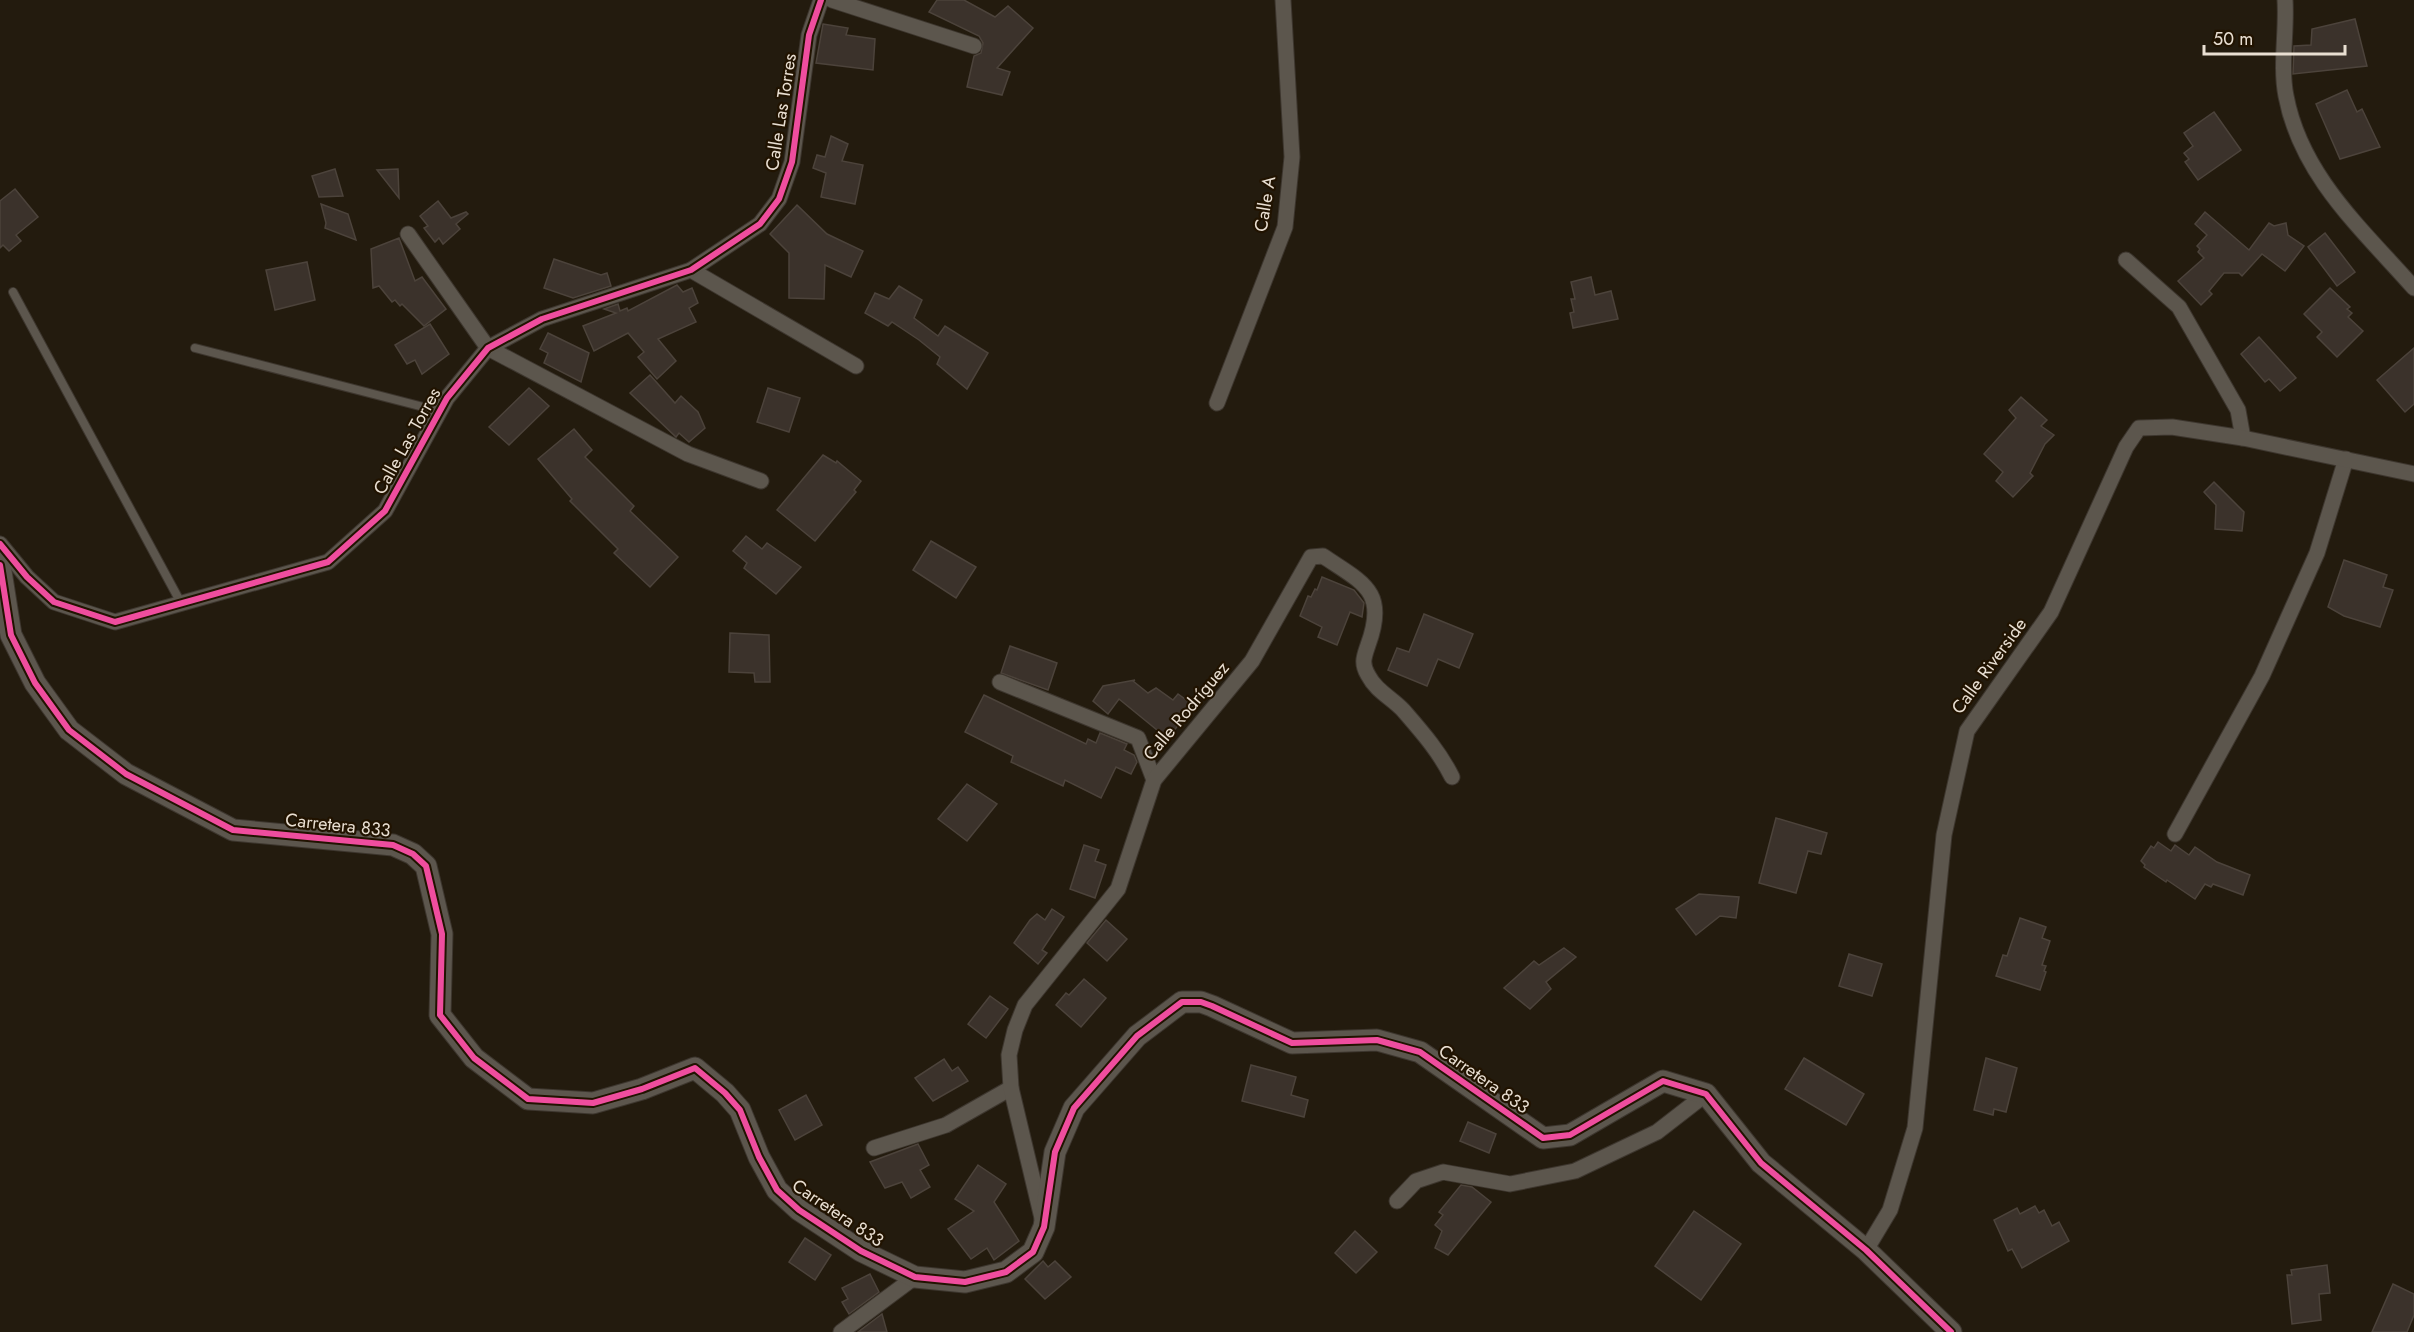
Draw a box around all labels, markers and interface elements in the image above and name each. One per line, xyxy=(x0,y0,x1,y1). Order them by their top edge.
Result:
scale bar xyxy=(2204,18,2345,56)
text: 50 m xyxy=(2213,26,2253,52)
street label: Calle Las Torres xyxy=(759,52,803,172)
street label: Calle A xyxy=(1248,174,1282,234)
street label: Calle Las Torres xyxy=(367,383,447,499)
street label: Calle Riverside xyxy=(1945,613,2033,719)
street label: Calle Rodríguez xyxy=(1137,655,1236,766)
street label: Carretera 833 xyxy=(284,807,392,843)
street label: Carretera 833 xyxy=(1433,1038,1535,1120)
street label: Carretera 833 xyxy=(787,1173,889,1253)

